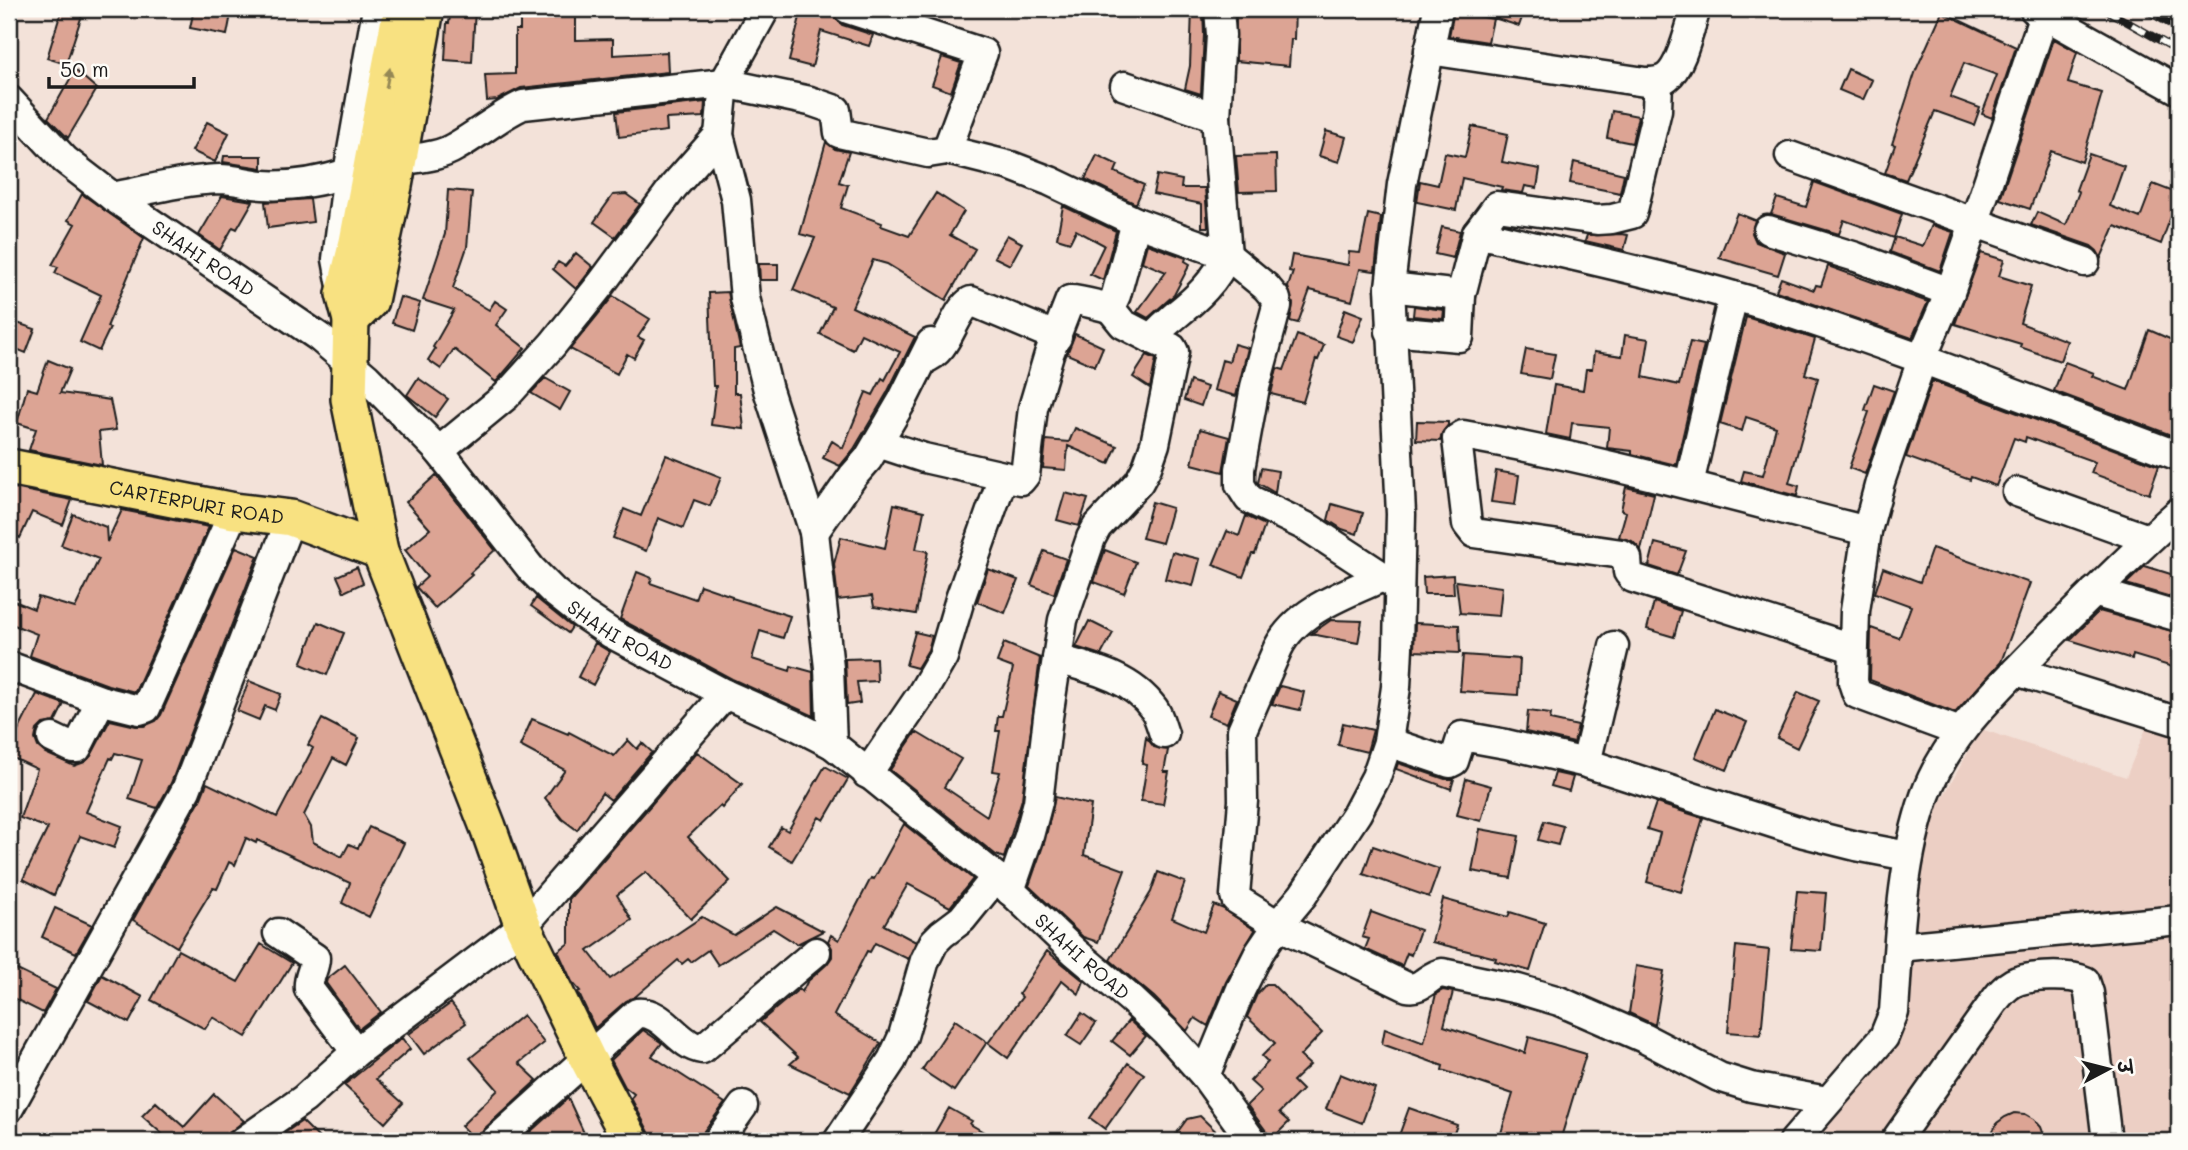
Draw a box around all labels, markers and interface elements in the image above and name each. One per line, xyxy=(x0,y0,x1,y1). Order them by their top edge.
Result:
scale bar xyxy=(49,46,194,90)
text: 50 m xyxy=(60,55,109,82)
one-way arrow xyxy=(382,67,393,89)
street label: SHAHI ROAD xyxy=(148,214,260,302)
street label: CARTERPURI ROAD xyxy=(107,474,285,529)
street label: SHAHI ROAD xyxy=(562,594,677,676)
street label: SHAHI ROAD xyxy=(1030,908,1135,1005)
north arrow xyxy=(2072,1034,2142,1104)
text: उ xyxy=(2112,1057,2139,1077)

